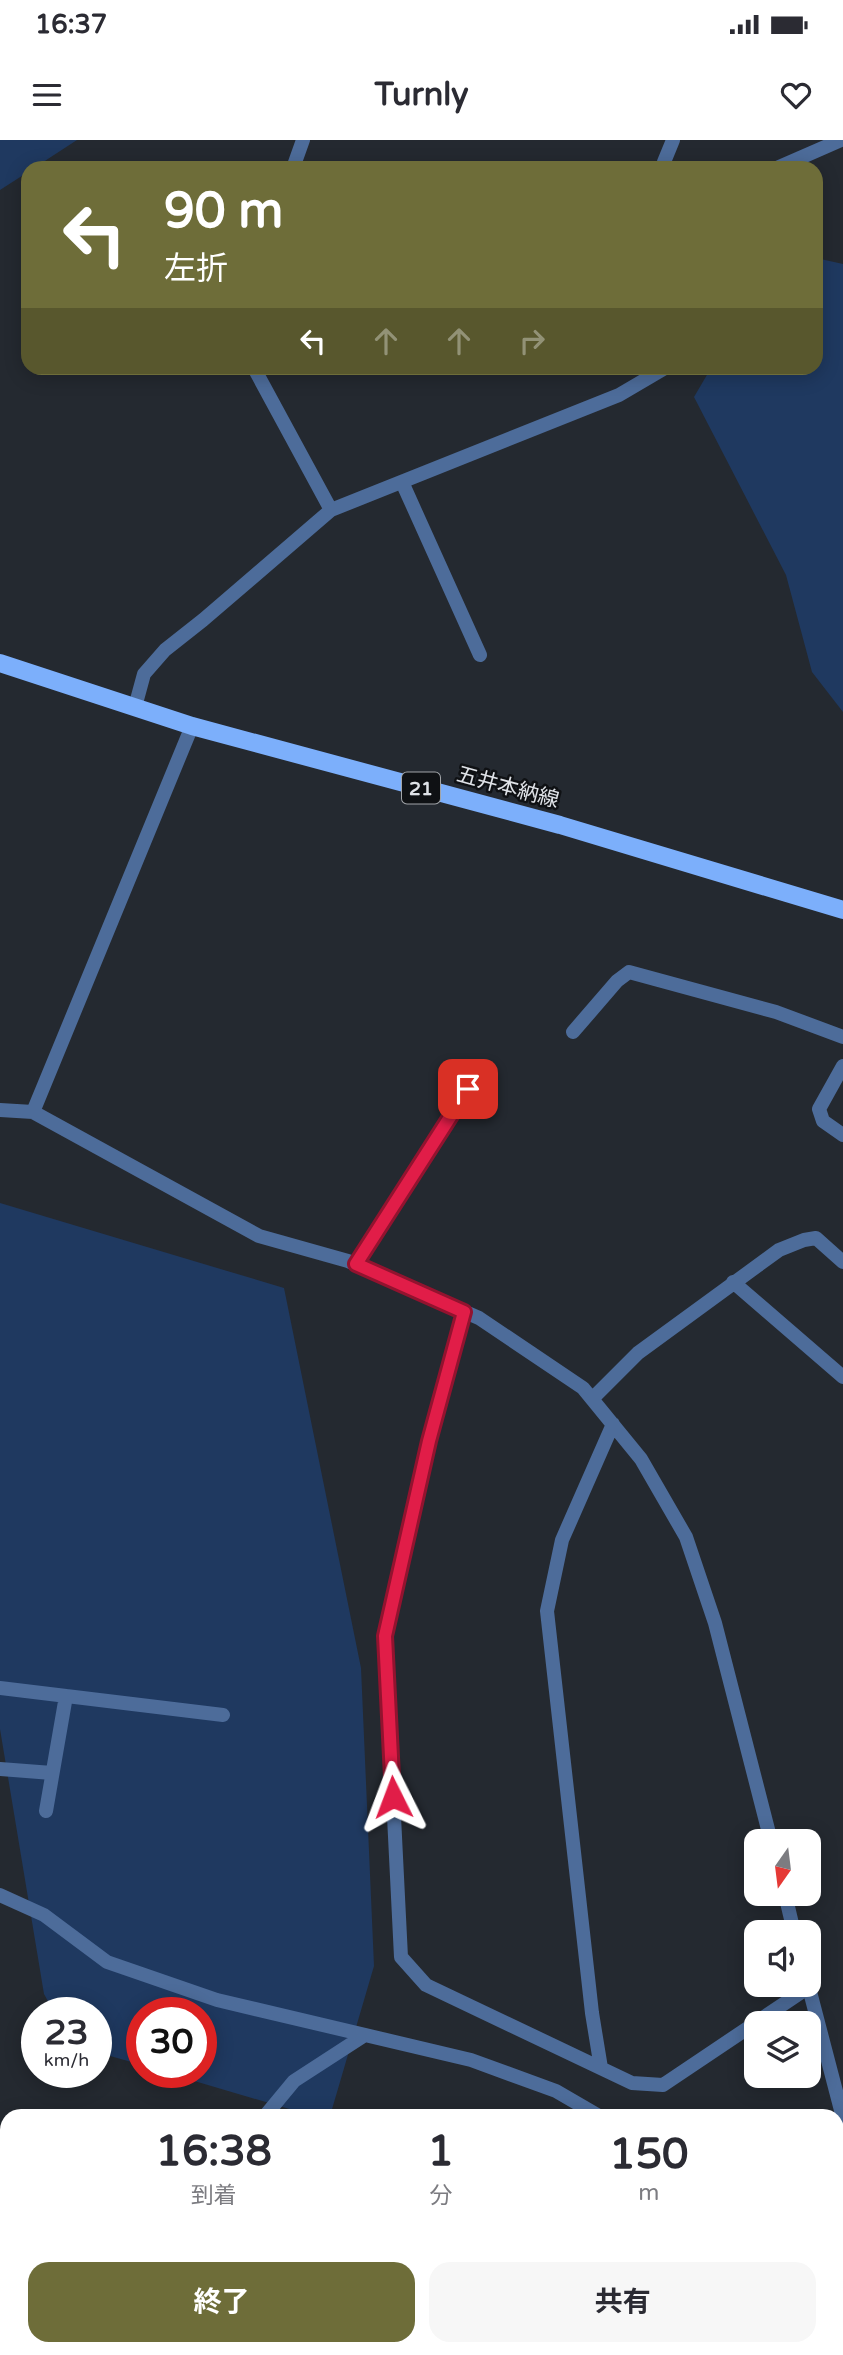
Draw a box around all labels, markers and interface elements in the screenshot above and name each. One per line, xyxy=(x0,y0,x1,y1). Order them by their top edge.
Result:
text: 16:37 xyxy=(35,9,107,40)
icon: menu xyxy=(28,76,66,114)
text: Turnly xyxy=(375,76,468,114)
icon: heart xyxy=(777,76,815,114)
text: 90 m xyxy=(164,182,283,241)
icon: left xyxy=(49,189,140,280)
text: 左折 xyxy=(164,250,228,288)
icon: left xyxy=(294,322,332,360)
icon: ahead xyxy=(367,322,405,360)
icon: ahead xyxy=(440,322,478,360)
icon: right xyxy=(513,322,551,360)
street label: 五井本納線 xyxy=(454,762,562,813)
road number: 21 xyxy=(402,772,440,804)
pin xyxy=(438,1059,498,1119)
icon: arrive xyxy=(449,1070,487,1108)
position arrow xyxy=(356,1760,430,1834)
north arrow xyxy=(744,1829,821,1906)
map controls xyxy=(744,1829,821,2088)
button: sound xyxy=(744,1920,821,1997)
speed limit sign: 30 xyxy=(126,1997,217,2088)
button: layers xyxy=(744,2011,821,2088)
text: 23 xyxy=(45,2012,88,2054)
text: km/h xyxy=(44,2049,89,2071)
text: 16:38 xyxy=(156,2126,272,2177)
text: 1 xyxy=(427,2126,454,2177)
text: 150 xyxy=(609,2129,688,2180)
text: m xyxy=(638,2179,659,2207)
text: 到着 xyxy=(191,2182,237,2210)
text: 分 xyxy=(429,2182,452,2210)
button: 終了 xyxy=(28,2262,415,2342)
button: 共有 xyxy=(429,2262,816,2342)

